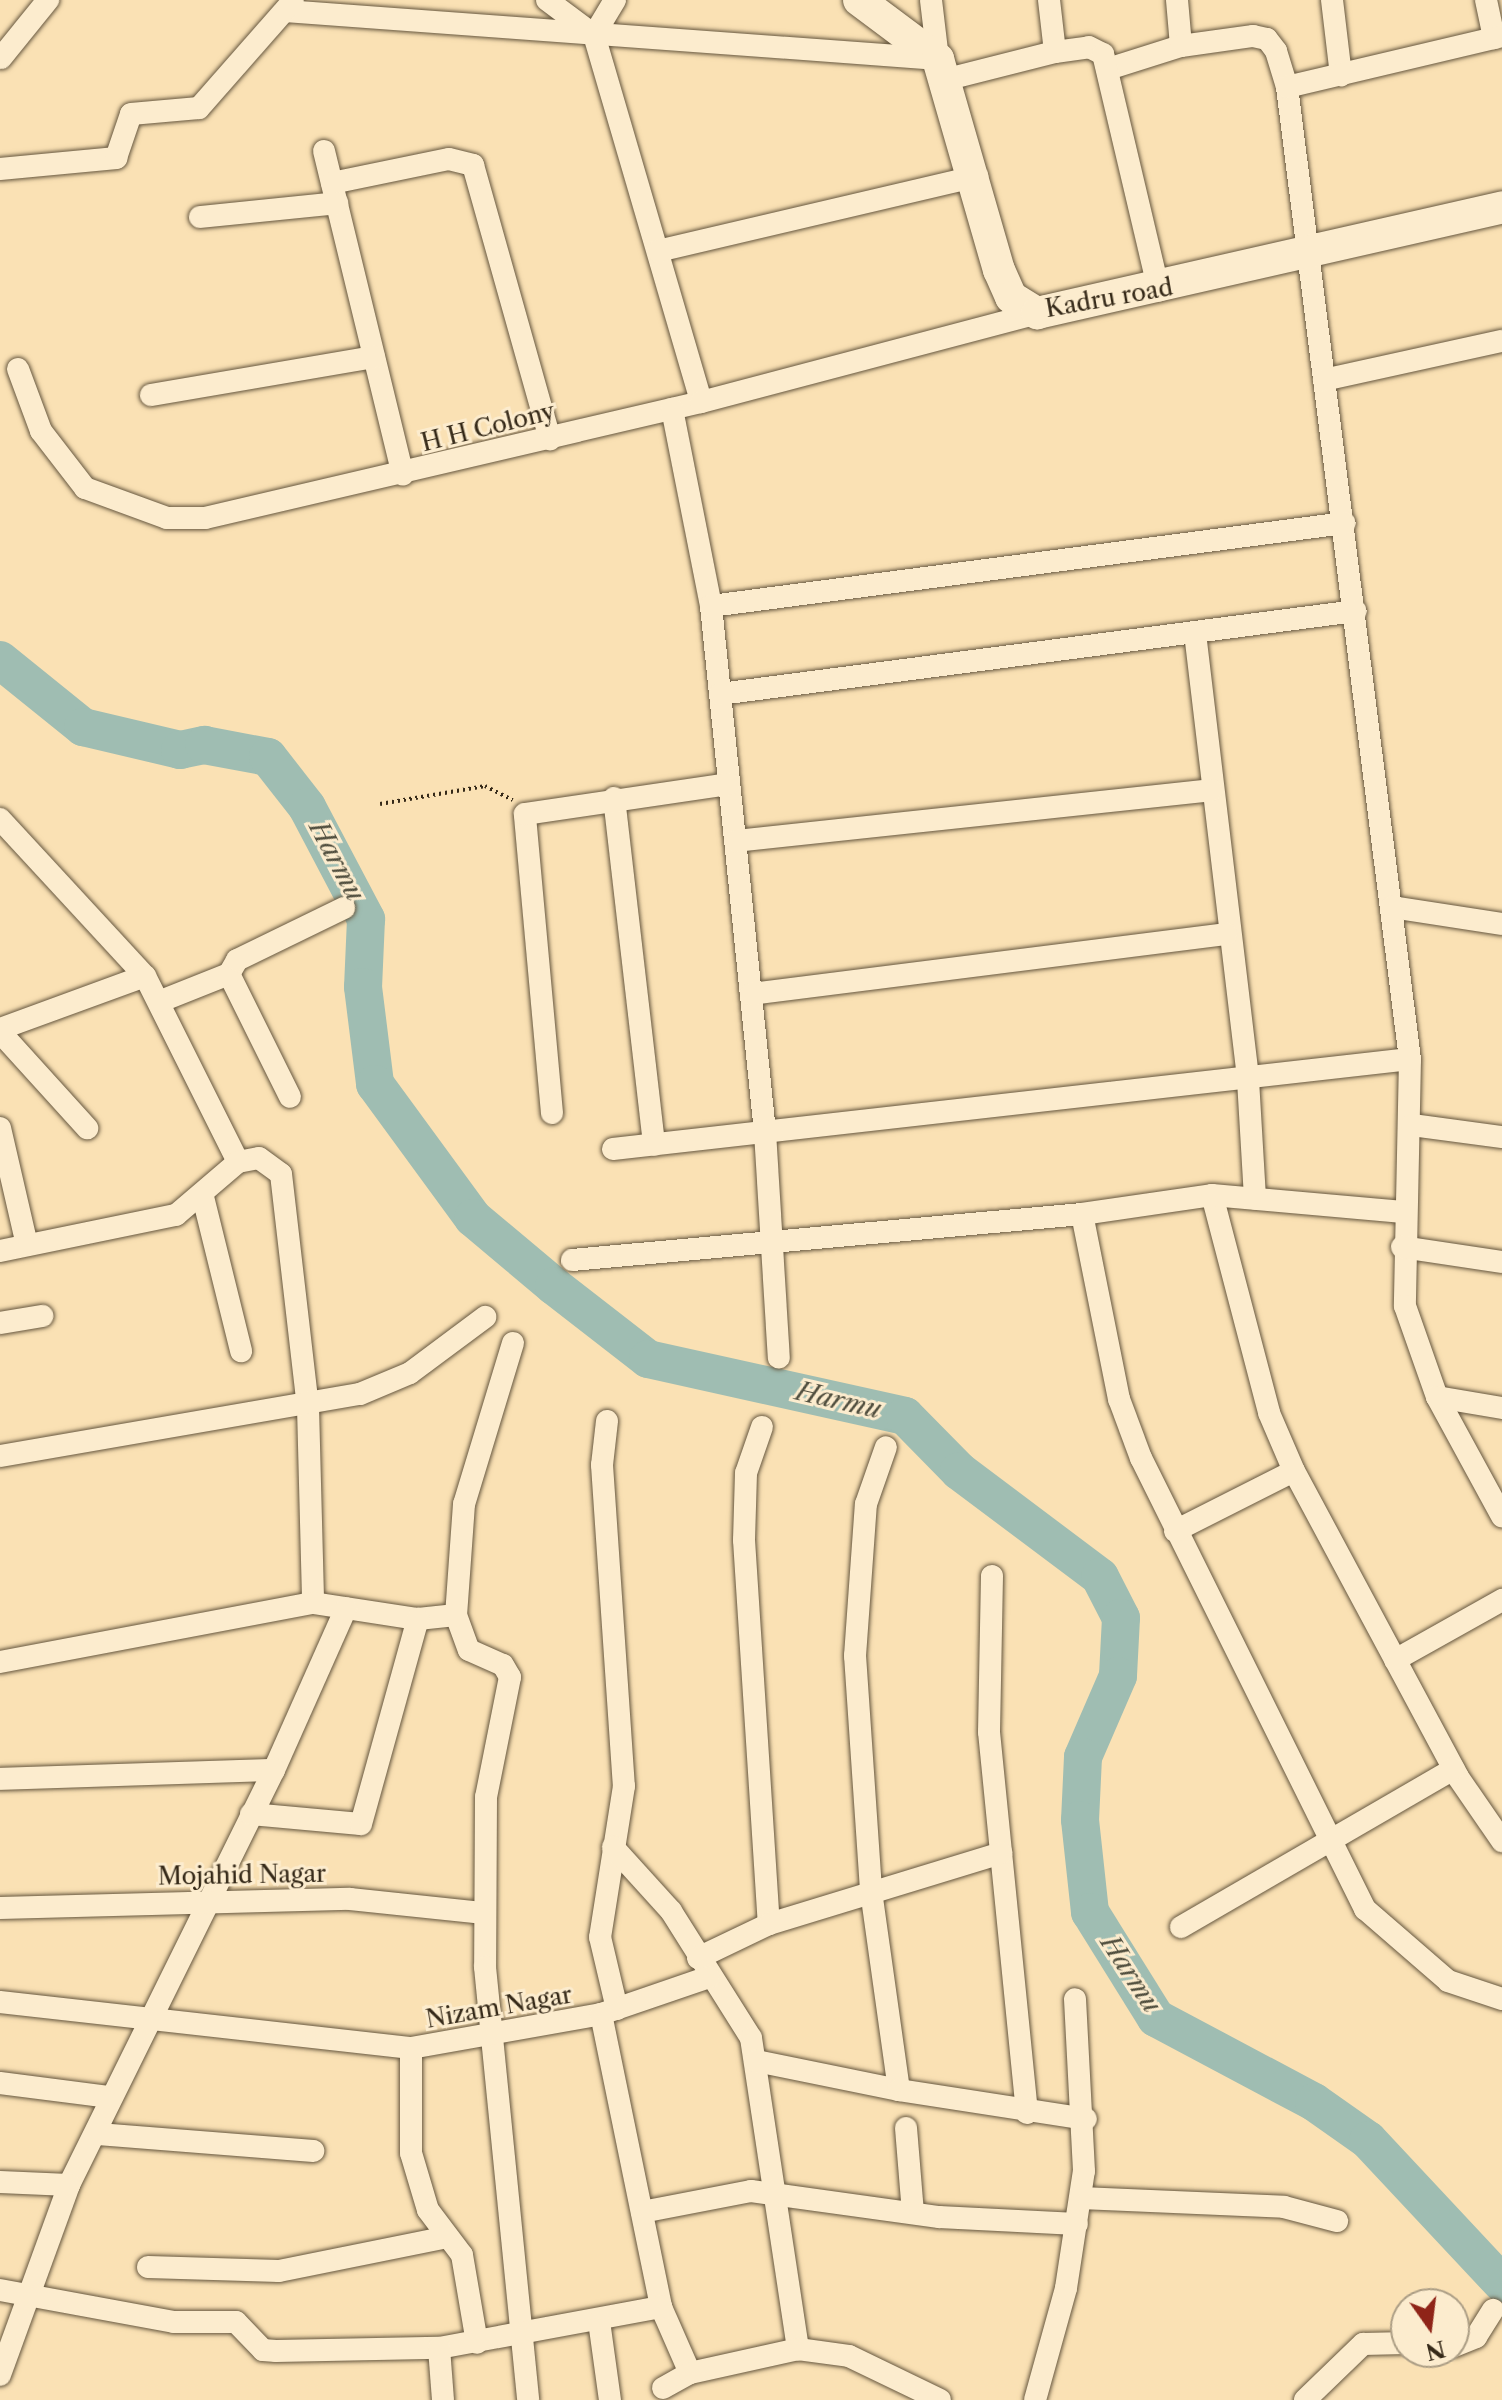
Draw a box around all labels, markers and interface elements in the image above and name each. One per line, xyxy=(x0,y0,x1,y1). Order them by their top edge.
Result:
street label: Kadru road xyxy=(1043,273,1175,323)
street label: H H Colony xyxy=(418,396,558,458)
water label: Harmu xyxy=(302,816,370,906)
water label: Harmu xyxy=(792,1376,884,1426)
street label: Mojahid Nagar xyxy=(158,1859,326,1891)
water label: Harmu xyxy=(1093,1929,1167,2019)
street label: Nizam Nagar xyxy=(424,1980,574,2034)
north arrow xyxy=(1390,2288,1470,2368)
text: N xyxy=(1423,2334,1448,2365)

